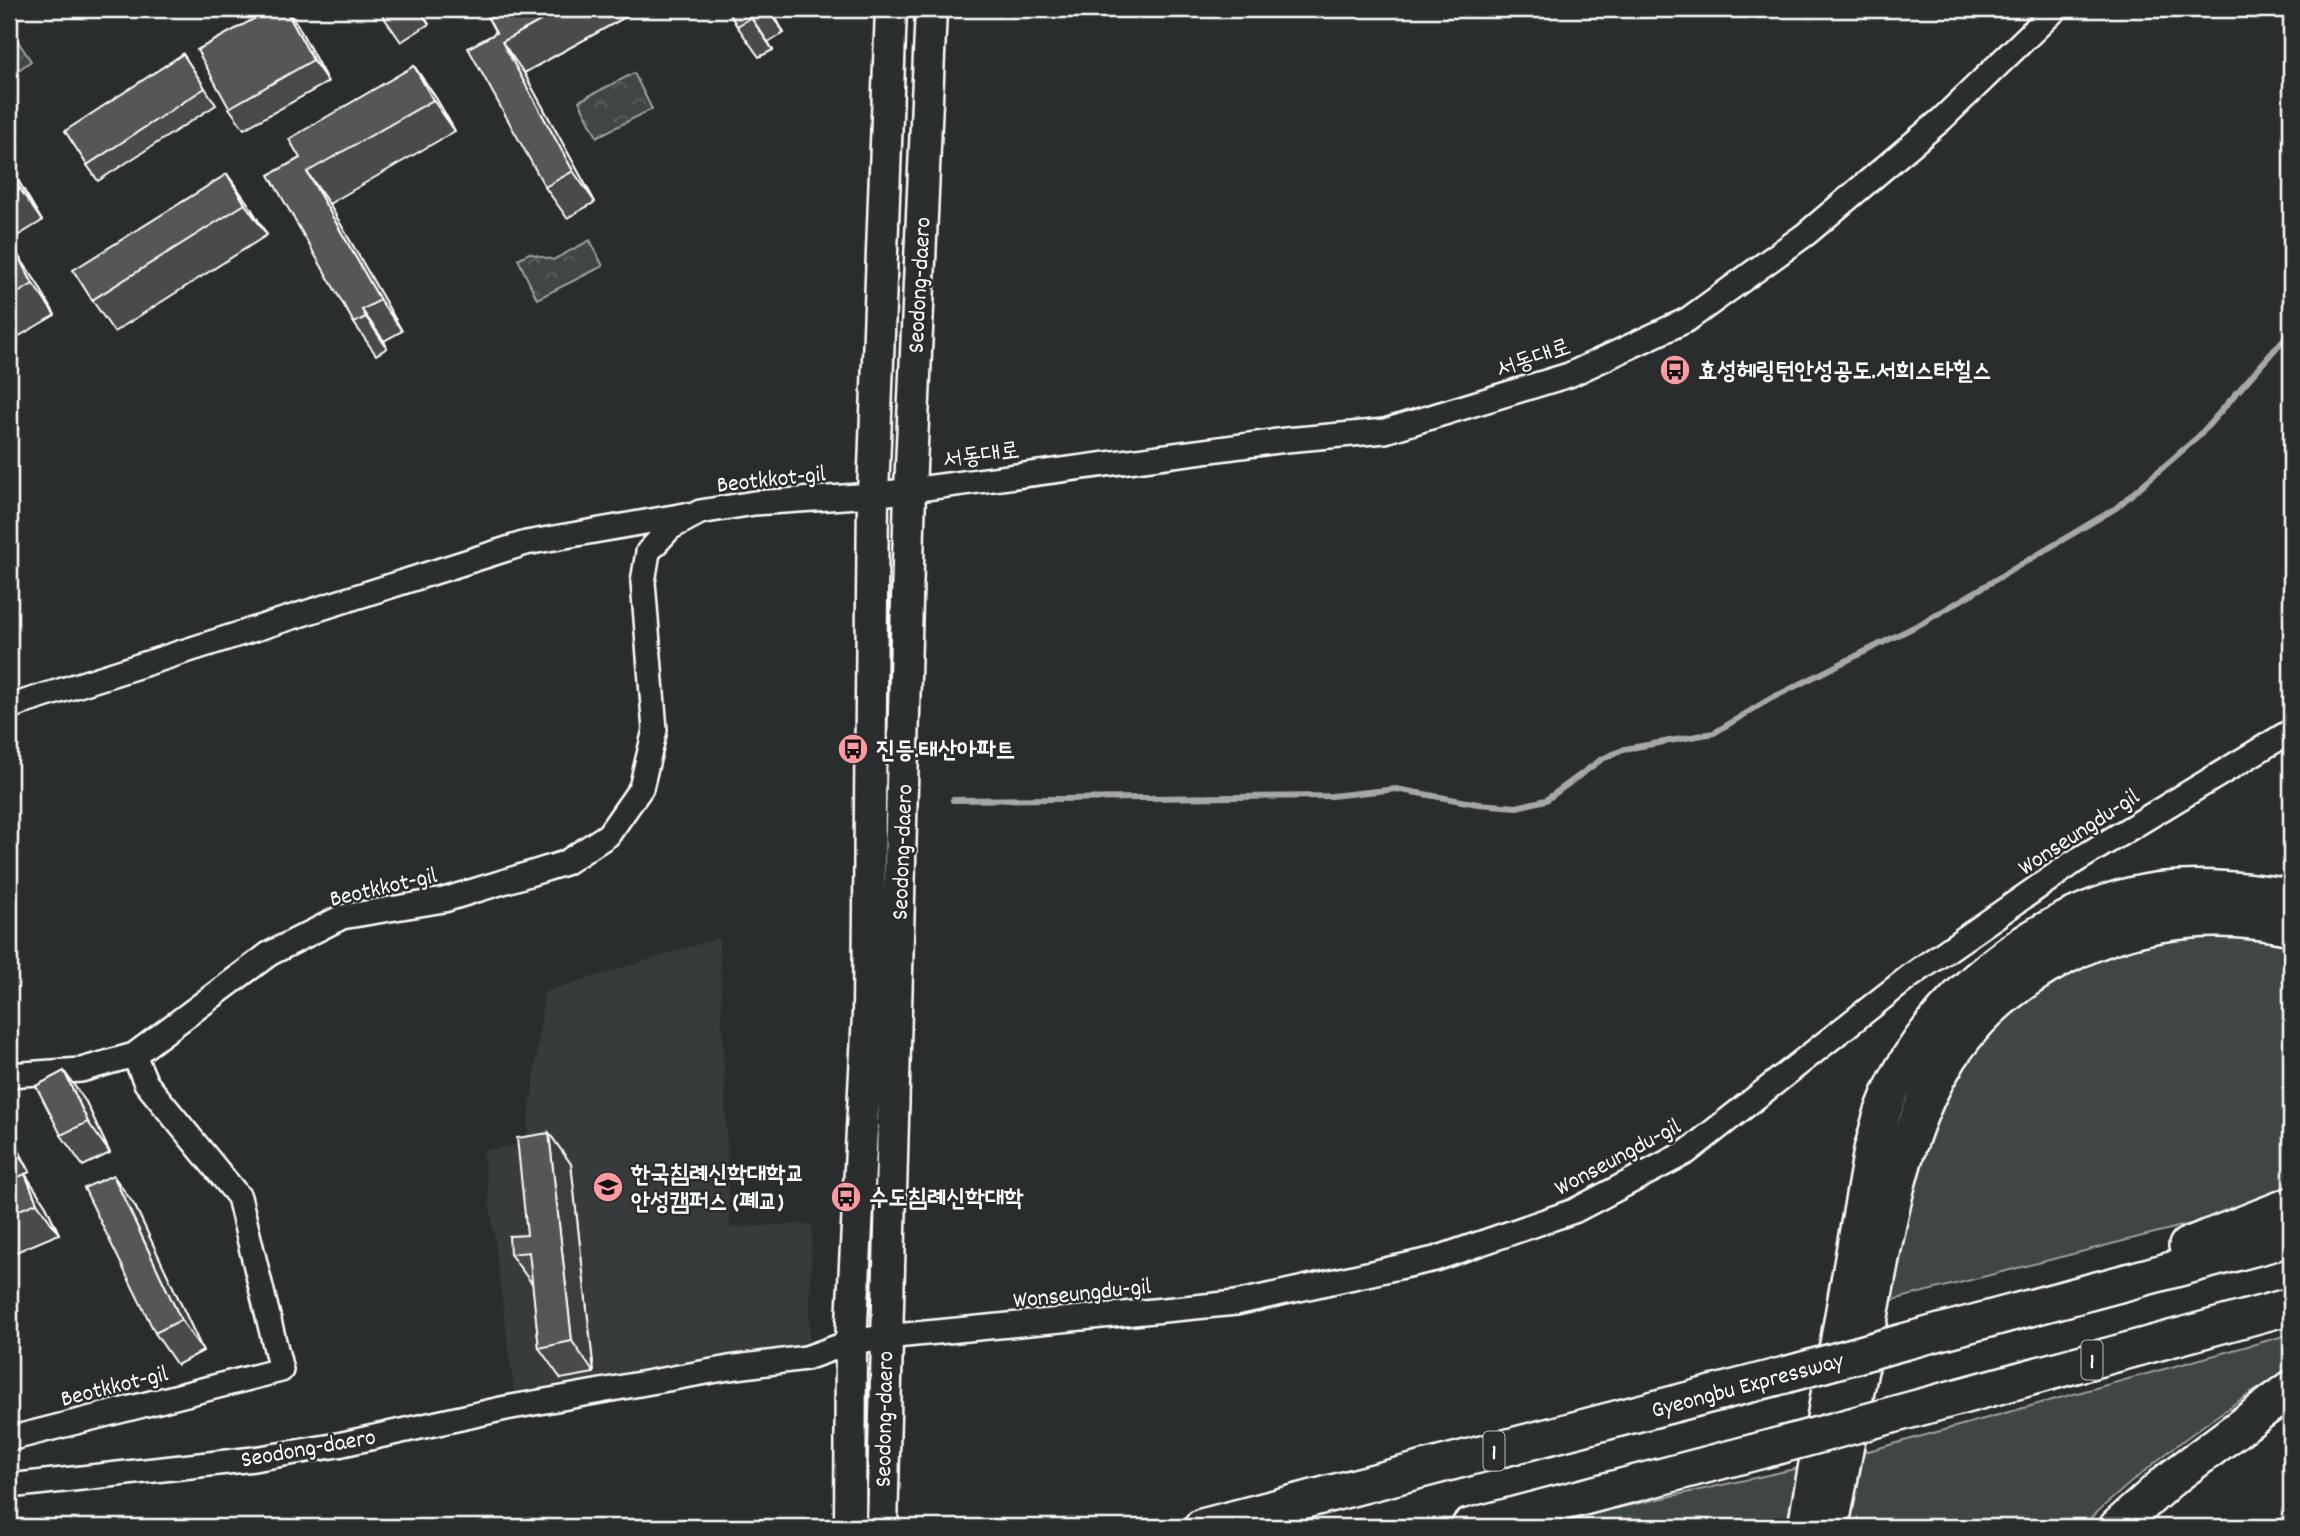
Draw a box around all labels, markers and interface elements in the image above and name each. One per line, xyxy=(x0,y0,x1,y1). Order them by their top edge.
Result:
street label: Seodong-daero xyxy=(900,216,942,354)
street label: 서동대로 xyxy=(1492,331,1576,388)
bus stop icon: 효성헤링턴안성공도.서희스타힐스 xyxy=(1658,353,1692,387)
place label: 효성헤링턴안성공도.서희스타힐스 xyxy=(1698,356,1992,390)
street label: 서동대로 xyxy=(941,435,1022,479)
street label: Beotkkot-gil xyxy=(715,458,828,504)
bus stop icon: 진등.태산아파트 xyxy=(836,732,870,766)
place label: 진등.태산아파트 xyxy=(876,735,1015,769)
street label: Wonseungdu-gil xyxy=(2012,781,2147,886)
street label: Seodong-daero xyxy=(885,783,923,921)
street label: Beotkkot-gil xyxy=(326,860,441,918)
street label: Wonseungdu-gil xyxy=(1549,1111,1688,1206)
place label: 한국침례신학대학교 안성캠퍼스 (폐교) xyxy=(630,1159,805,1221)
school or university icon: 한국침례신학대학교 안성캠퍼스 (폐교) xyxy=(591,1170,625,1204)
bus stop icon: 수도침례신학대학 xyxy=(829,1180,863,1214)
place label: 수도침례신학대학 xyxy=(869,1183,1024,1217)
street label: Wonseungdu-gil xyxy=(1012,1271,1153,1319)
road number: 1 xyxy=(2082,1340,2102,1380)
street label: Gyeongbu Expressway xyxy=(1648,1345,1849,1429)
street label: Seodong-daero xyxy=(868,1351,904,1487)
street label: Beotkkot-gil xyxy=(57,1358,172,1418)
street label: Seodong-daero xyxy=(238,1421,379,1479)
road number: 1 xyxy=(1484,1432,1504,1470)

